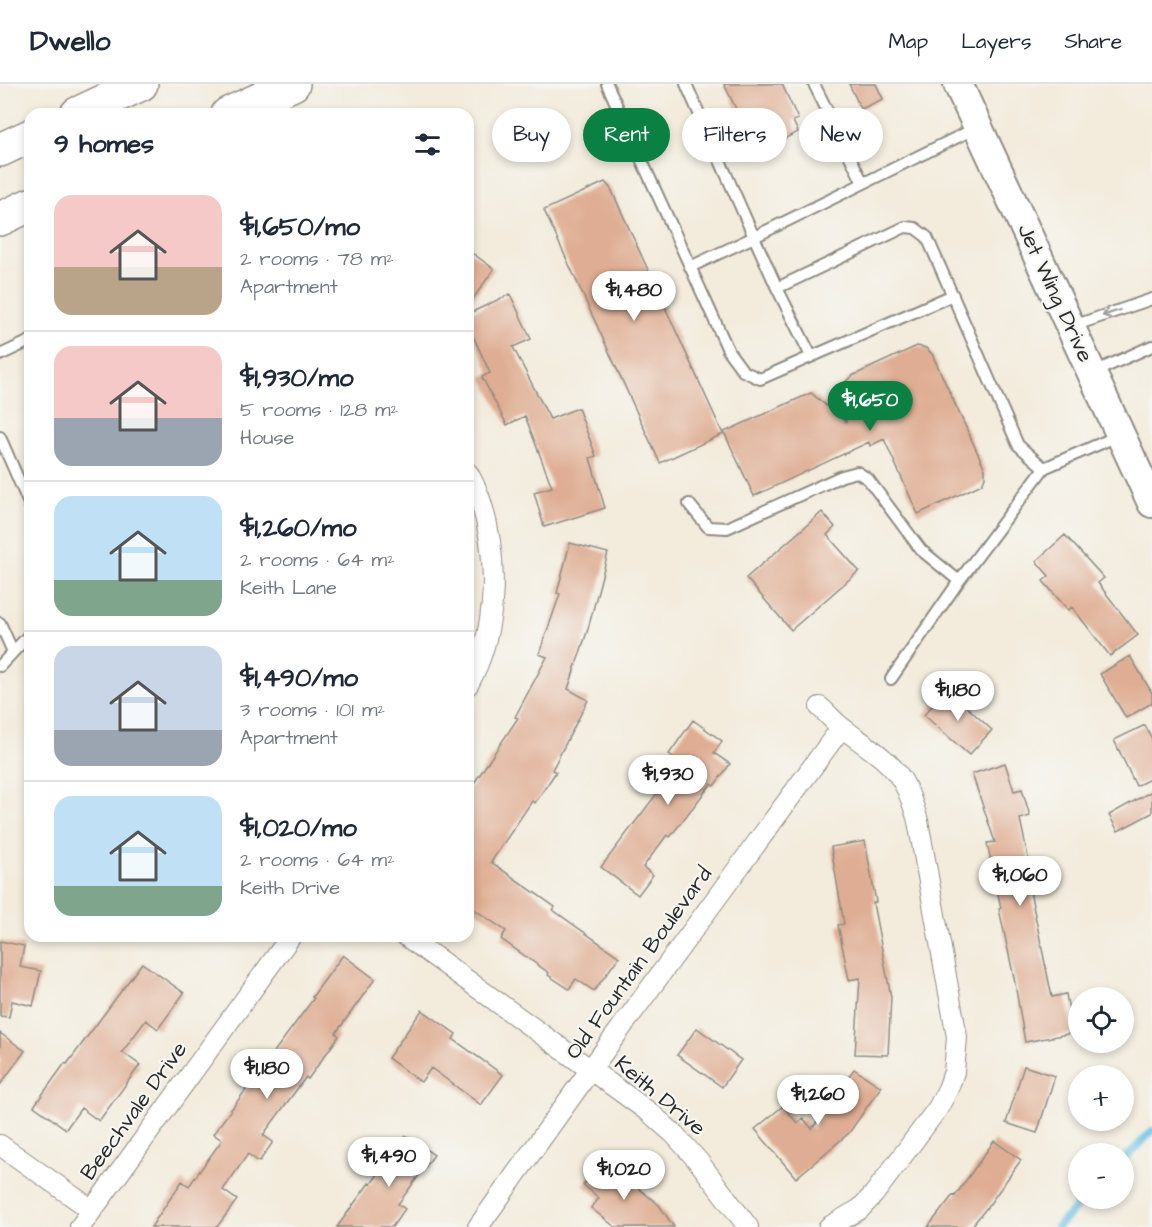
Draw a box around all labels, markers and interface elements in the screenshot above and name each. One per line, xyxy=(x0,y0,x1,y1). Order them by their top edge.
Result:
text: Dwello xyxy=(30,22,111,61)
text: Map xyxy=(888,27,928,56)
text: Layers xyxy=(961,27,1031,56)
text: Share xyxy=(1064,27,1122,56)
chip: Buy xyxy=(492,108,571,162)
chip: Rent xyxy=(583,108,670,162)
chip: Filters xyxy=(682,108,787,162)
chip: New xyxy=(799,108,883,162)
text: 9 homes xyxy=(54,126,154,162)
icon: filters xyxy=(411,128,444,161)
text: $1,650/mo xyxy=(240,209,360,245)
icon: home xyxy=(102,219,174,291)
street label: Jet Wing Drive xyxy=(1008,219,1101,368)
text: 2 rooms · 78 m² xyxy=(240,245,394,273)
pin: $1,480 xyxy=(585,271,683,322)
text: Apartment xyxy=(240,273,338,301)
text: $1,480 xyxy=(606,276,662,304)
one-way arrow xyxy=(1102,308,1121,319)
text: $1,930/mo xyxy=(240,360,354,396)
icon: home xyxy=(102,370,174,442)
pin: $1,650 xyxy=(821,381,919,432)
text: $1,650 xyxy=(842,386,898,414)
text: 5 rooms · 128 m² xyxy=(240,396,398,424)
text: House xyxy=(240,424,294,452)
text: $1,260/mo xyxy=(240,510,357,546)
icon: home xyxy=(102,520,174,592)
text: 2 rooms · 64 m² xyxy=(240,546,395,574)
text: Keith Lane xyxy=(240,574,337,602)
text: $1,490/mo xyxy=(240,660,358,696)
icon: home xyxy=(102,670,174,742)
pin: $1,180 xyxy=(909,671,1007,722)
text: $1,180 xyxy=(935,676,981,704)
text: 3 rooms · 101 m² xyxy=(240,696,385,724)
text: Apartment xyxy=(240,724,338,752)
pin: $1,930 xyxy=(619,755,717,806)
text: $1,930 xyxy=(642,760,694,788)
text: $1,020/mo xyxy=(240,810,357,846)
icon: home xyxy=(102,820,174,892)
text: 2 rooms · 64 m² xyxy=(240,846,395,874)
pin: $1,060 xyxy=(971,856,1069,907)
street label: Old Fountain Boulevard xyxy=(558,860,720,1066)
text: $1,060 xyxy=(992,861,1048,889)
text: Keith Drive xyxy=(240,874,340,902)
map controls xyxy=(1068,987,1134,1209)
button: locate xyxy=(1068,987,1134,1053)
street label: Beechvale Drive xyxy=(73,1035,195,1186)
pin: $1,180 xyxy=(218,1049,316,1100)
street label: Keith Drive xyxy=(608,1049,712,1143)
text: $1,180 xyxy=(244,1054,290,1082)
button: + xyxy=(1068,1065,1134,1131)
pin: $1,260 xyxy=(769,1075,867,1126)
text: $1,260 xyxy=(791,1080,845,1108)
pin: $1,490 xyxy=(340,1137,438,1188)
text: $1,490 xyxy=(362,1142,416,1170)
button: − xyxy=(1068,1143,1134,1209)
pin: $1,020 xyxy=(575,1150,673,1201)
text: $1,020 xyxy=(597,1155,651,1183)

